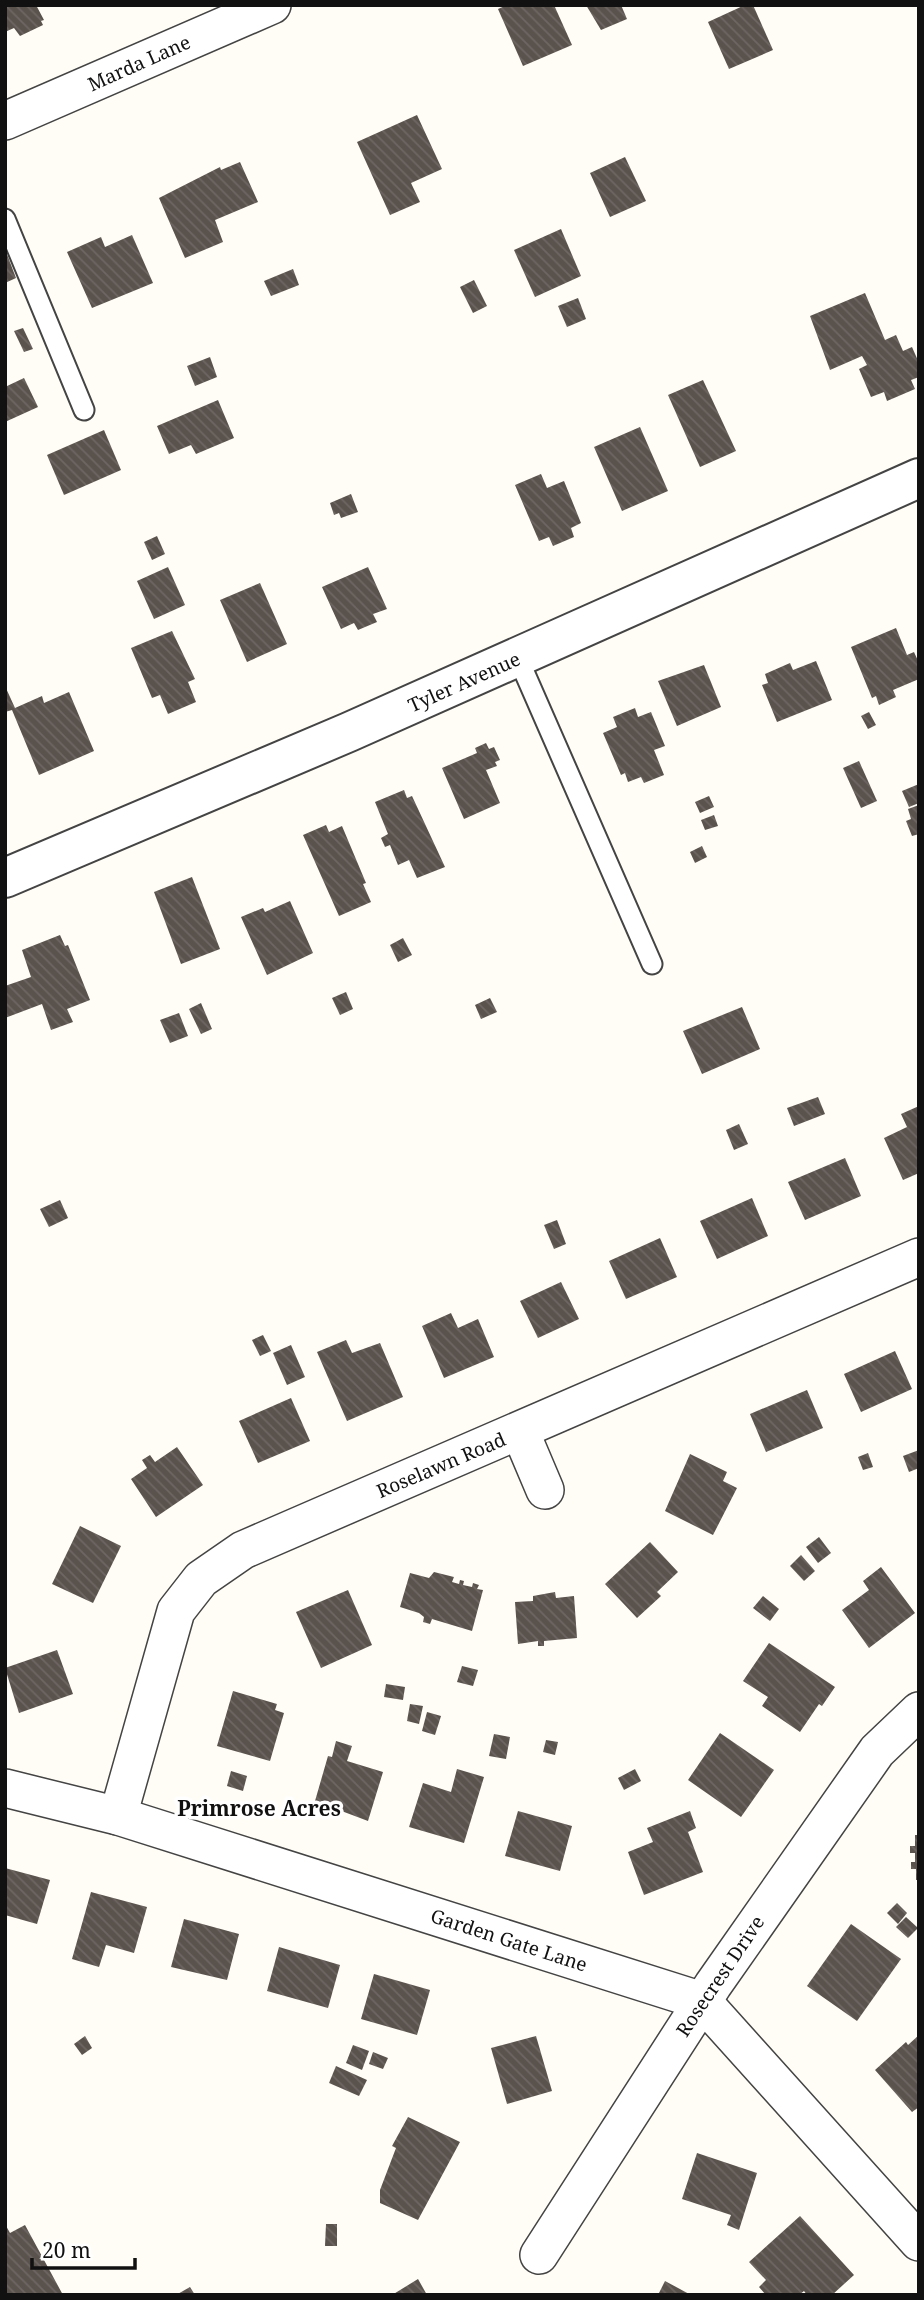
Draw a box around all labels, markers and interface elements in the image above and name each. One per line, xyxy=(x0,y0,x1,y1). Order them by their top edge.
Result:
street label: Marda Lane xyxy=(84,29,194,97)
street label: Tyler Avenue xyxy=(404,646,524,718)
street label: Roselawn Road xyxy=(372,1426,510,1504)
district label: Primrose Acres xyxy=(177,1794,341,1822)
street label: Garden Gate Lane xyxy=(427,1902,591,1978)
street label: Rosecrest Drive xyxy=(670,1910,770,2042)
scale bar xyxy=(32,2226,135,2270)
text: 20 m xyxy=(42,2236,91,2264)

